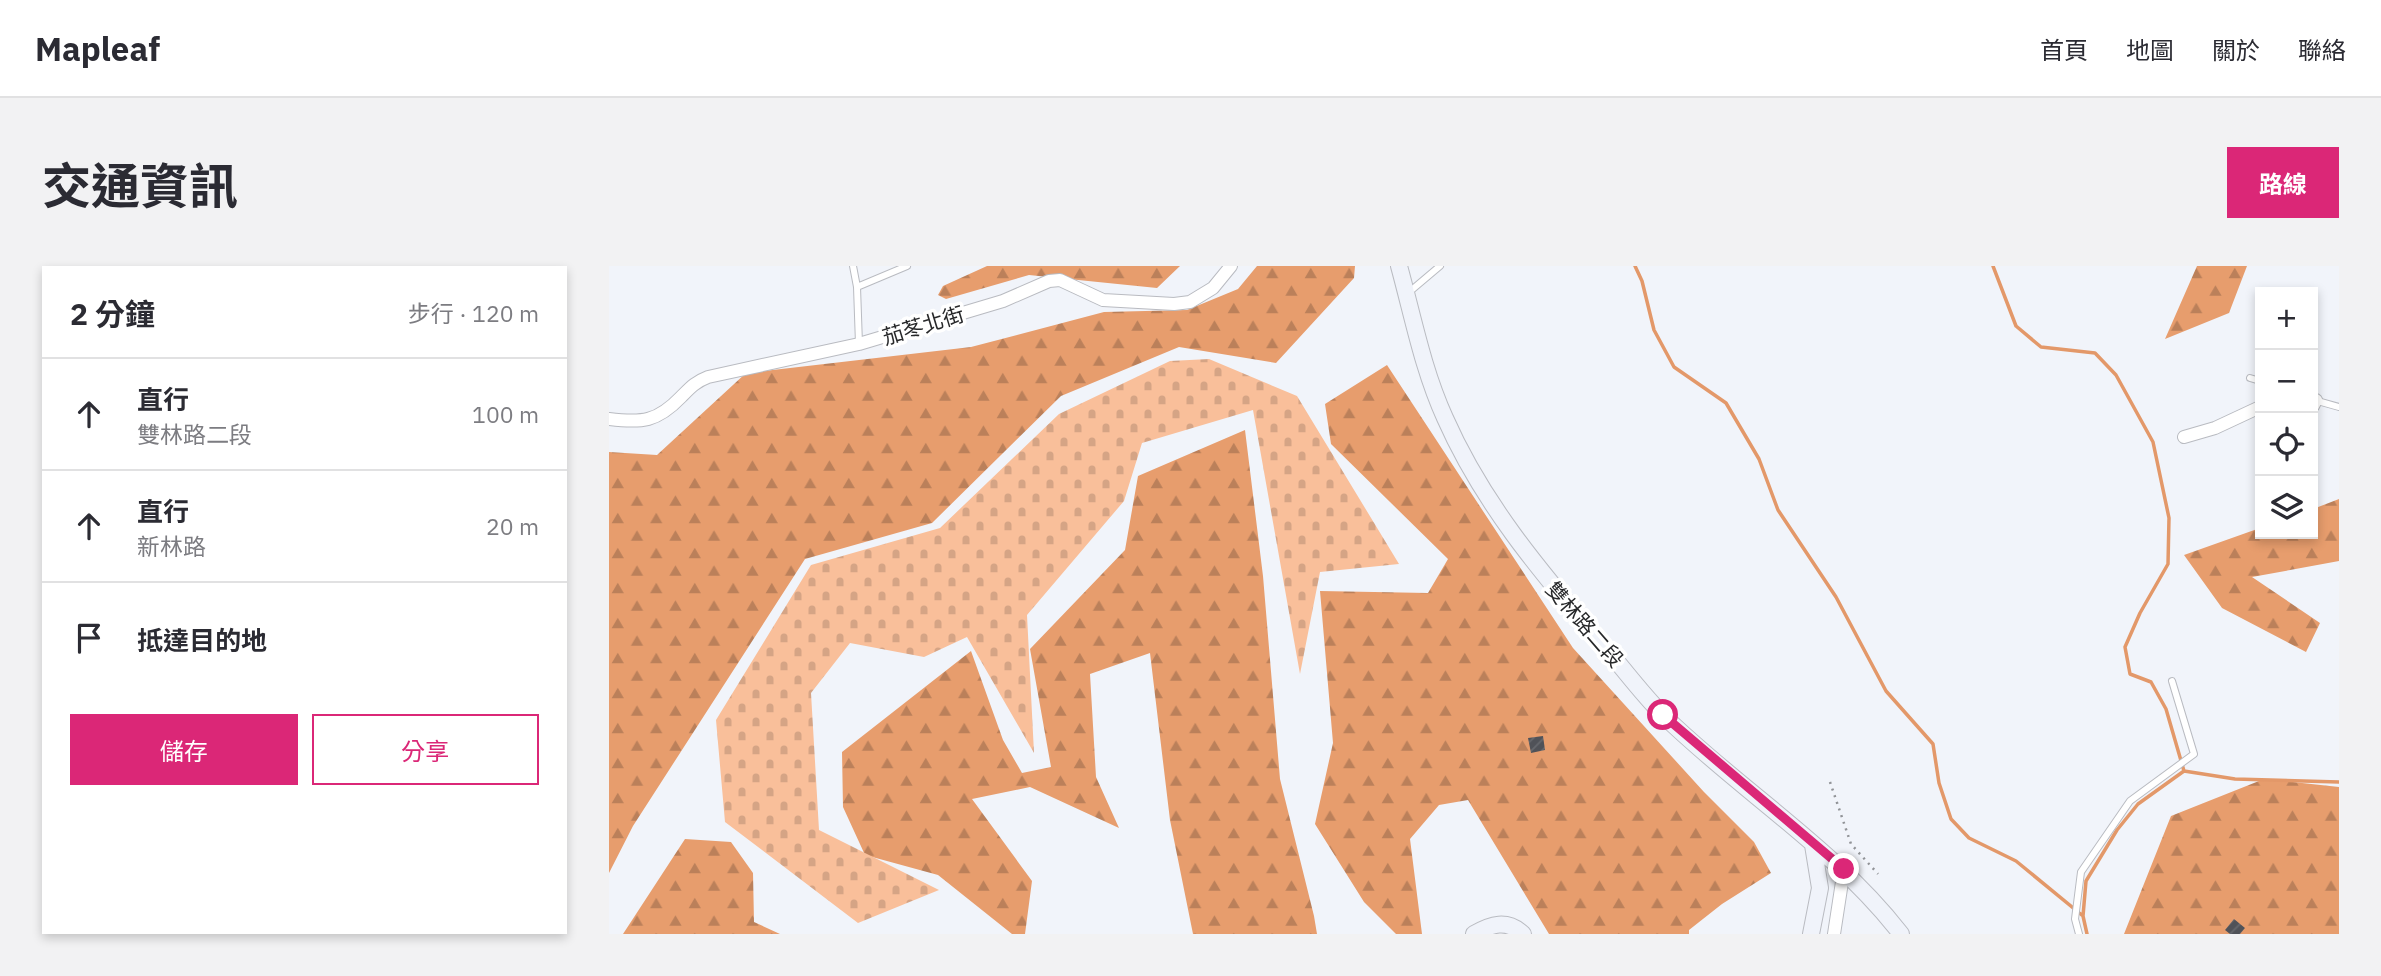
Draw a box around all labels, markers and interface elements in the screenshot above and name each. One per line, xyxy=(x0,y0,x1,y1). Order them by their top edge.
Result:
text: Mapleaf xyxy=(35,27,160,70)
text: 首頁 xyxy=(2040,34,2088,66)
text: 地圖 xyxy=(2126,34,2174,66)
text: 關於 xyxy=(2212,34,2260,66)
text: 聯絡 xyxy=(2298,34,2346,66)
button: 路線 xyxy=(2227,147,2339,218)
text: 交通資訊 xyxy=(42,154,238,217)
map controls xyxy=(2255,287,2318,539)
button: + xyxy=(2255,287,2318,350)
text: 2 分鐘 xyxy=(70,294,155,333)
text: 步行 · 120 m xyxy=(408,298,539,328)
street label: 茄苳北街 xyxy=(879,299,967,351)
button: − xyxy=(2255,350,2318,413)
text: 直行 xyxy=(137,382,189,416)
icon: ahead xyxy=(70,395,108,433)
text: 100 m xyxy=(472,399,539,429)
button: locate xyxy=(2255,413,2318,476)
text: 雙林路二段 xyxy=(137,419,252,449)
button: layers xyxy=(2255,476,2318,539)
text: 直行 xyxy=(137,494,189,528)
icon: ahead xyxy=(70,507,108,545)
text: 20 m xyxy=(486,511,539,541)
text: 新林路 xyxy=(137,531,206,561)
street label: 雙林路二段 xyxy=(1540,575,1630,673)
icon: arrive xyxy=(70,619,108,657)
text: 抵達目的地 xyxy=(137,623,267,657)
route start xyxy=(1647,699,1678,730)
button: 儲存 xyxy=(70,714,298,785)
button: 分享 xyxy=(312,714,539,785)
route end xyxy=(1828,853,1859,884)

